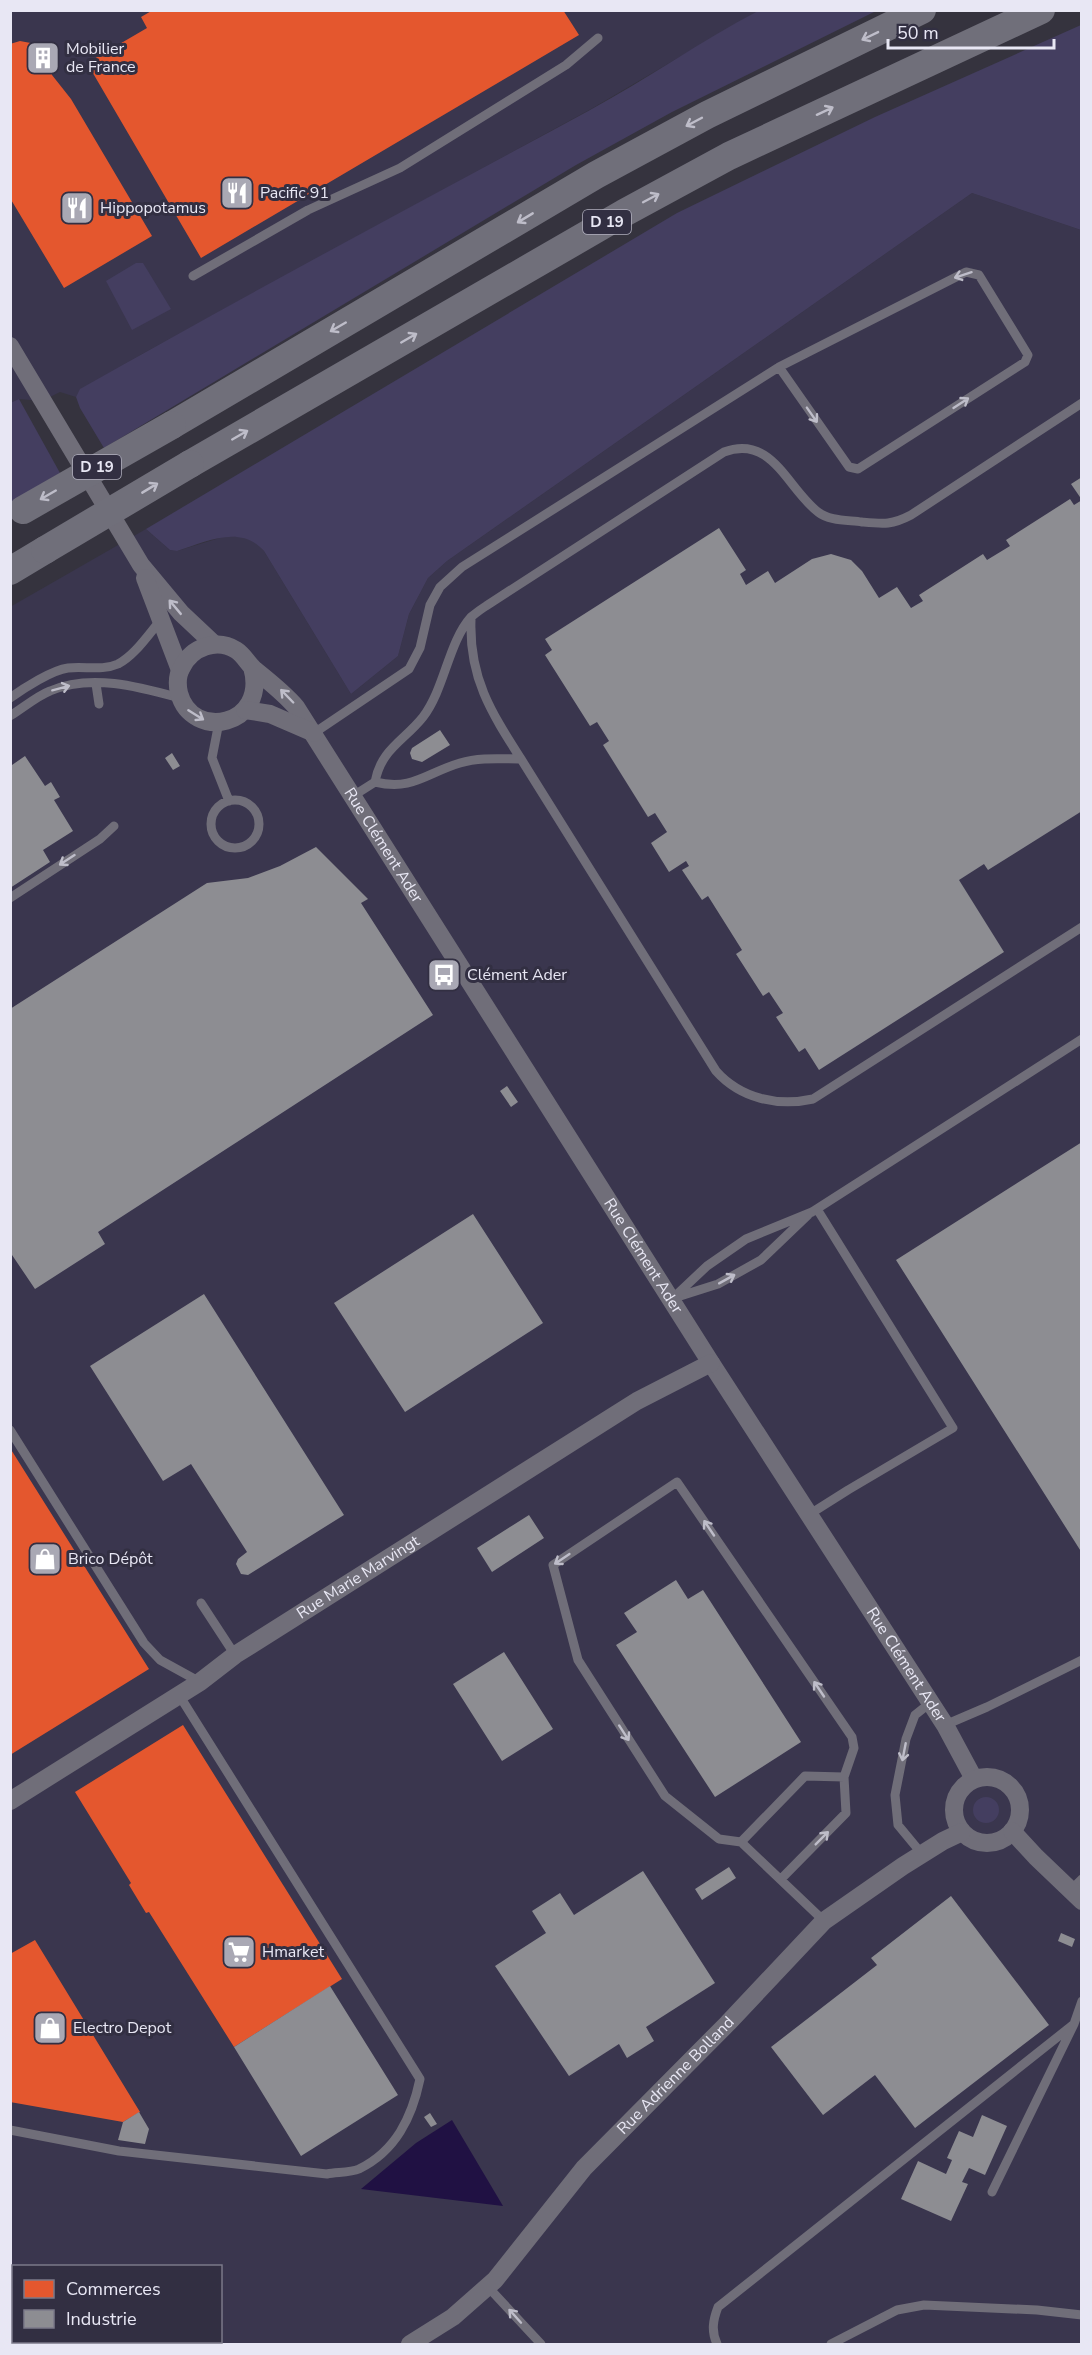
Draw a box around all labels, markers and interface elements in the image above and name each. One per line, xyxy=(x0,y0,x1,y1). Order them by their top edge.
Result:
scale bar xyxy=(888,12,1054,50)
text: 50 m xyxy=(897,21,939,45)
one-way arrow xyxy=(861,31,879,43)
place label: Mobilier de France xyxy=(66,38,136,78)
building icon: Mobilier de France xyxy=(25,40,61,76)
one-way arrow xyxy=(816,105,834,116)
one-way arrow xyxy=(686,117,704,128)
restaurant icon: Pacific 91 xyxy=(219,175,255,211)
place label: Pacific 91 xyxy=(260,182,329,204)
restaurant icon: Hippopotamus xyxy=(59,190,95,226)
one-way arrow xyxy=(641,192,659,203)
place label: Hippopotamus xyxy=(100,197,206,219)
road number: D 19 xyxy=(583,210,631,234)
one-way arrow xyxy=(517,212,534,224)
one-way arrow xyxy=(954,270,973,281)
one-way arrow xyxy=(330,321,347,333)
one-way arrow xyxy=(400,332,417,344)
one-way arrow xyxy=(952,397,969,409)
one-way arrow xyxy=(806,407,818,423)
one-way arrow xyxy=(231,429,248,441)
road number: D 19 xyxy=(73,455,121,479)
one-way arrow xyxy=(141,482,158,494)
one-way arrow xyxy=(40,489,57,501)
one-way arrow xyxy=(168,600,182,615)
one-way arrow xyxy=(51,681,70,693)
one-way arrow xyxy=(279,689,294,704)
one-way arrow xyxy=(188,709,205,722)
street label: Rue Clément Ader xyxy=(339,783,428,907)
one-way arrow xyxy=(60,854,76,866)
bus stop icon: Clément Ader xyxy=(426,957,462,993)
place label: Clément Ader xyxy=(467,964,567,986)
street label: Rue Clément Ader xyxy=(599,1194,688,1318)
one-way arrow xyxy=(718,1273,735,1285)
one-way arrow xyxy=(703,1520,715,1536)
street label: Rue Marie Marvingt xyxy=(293,1530,424,1624)
shop icon: Brico Dépôt xyxy=(27,1541,63,1577)
place label: Brico Dépôt xyxy=(68,1548,153,1570)
one-way arrow xyxy=(554,1553,570,1565)
street label: Rue Clément Ader xyxy=(861,1603,951,1727)
one-way arrow xyxy=(813,1681,825,1697)
one-way arrow xyxy=(619,1724,631,1741)
one-way arrow xyxy=(898,1742,909,1762)
one-way arrow xyxy=(815,1830,829,1845)
supermarket icon: Hmarket xyxy=(221,1934,257,1970)
place label: Hmarket xyxy=(262,1941,324,1963)
shop icon: Electro Depot xyxy=(32,2010,68,2046)
street label: Rue Adrienne Bolland xyxy=(612,2012,739,2139)
place label: Electro Depot xyxy=(73,2017,172,2039)
legend xyxy=(12,2265,222,2343)
text: Commerces xyxy=(66,2277,161,2301)
text: Industrie xyxy=(66,2307,137,2331)
one-way arrow xyxy=(508,2308,522,2323)

